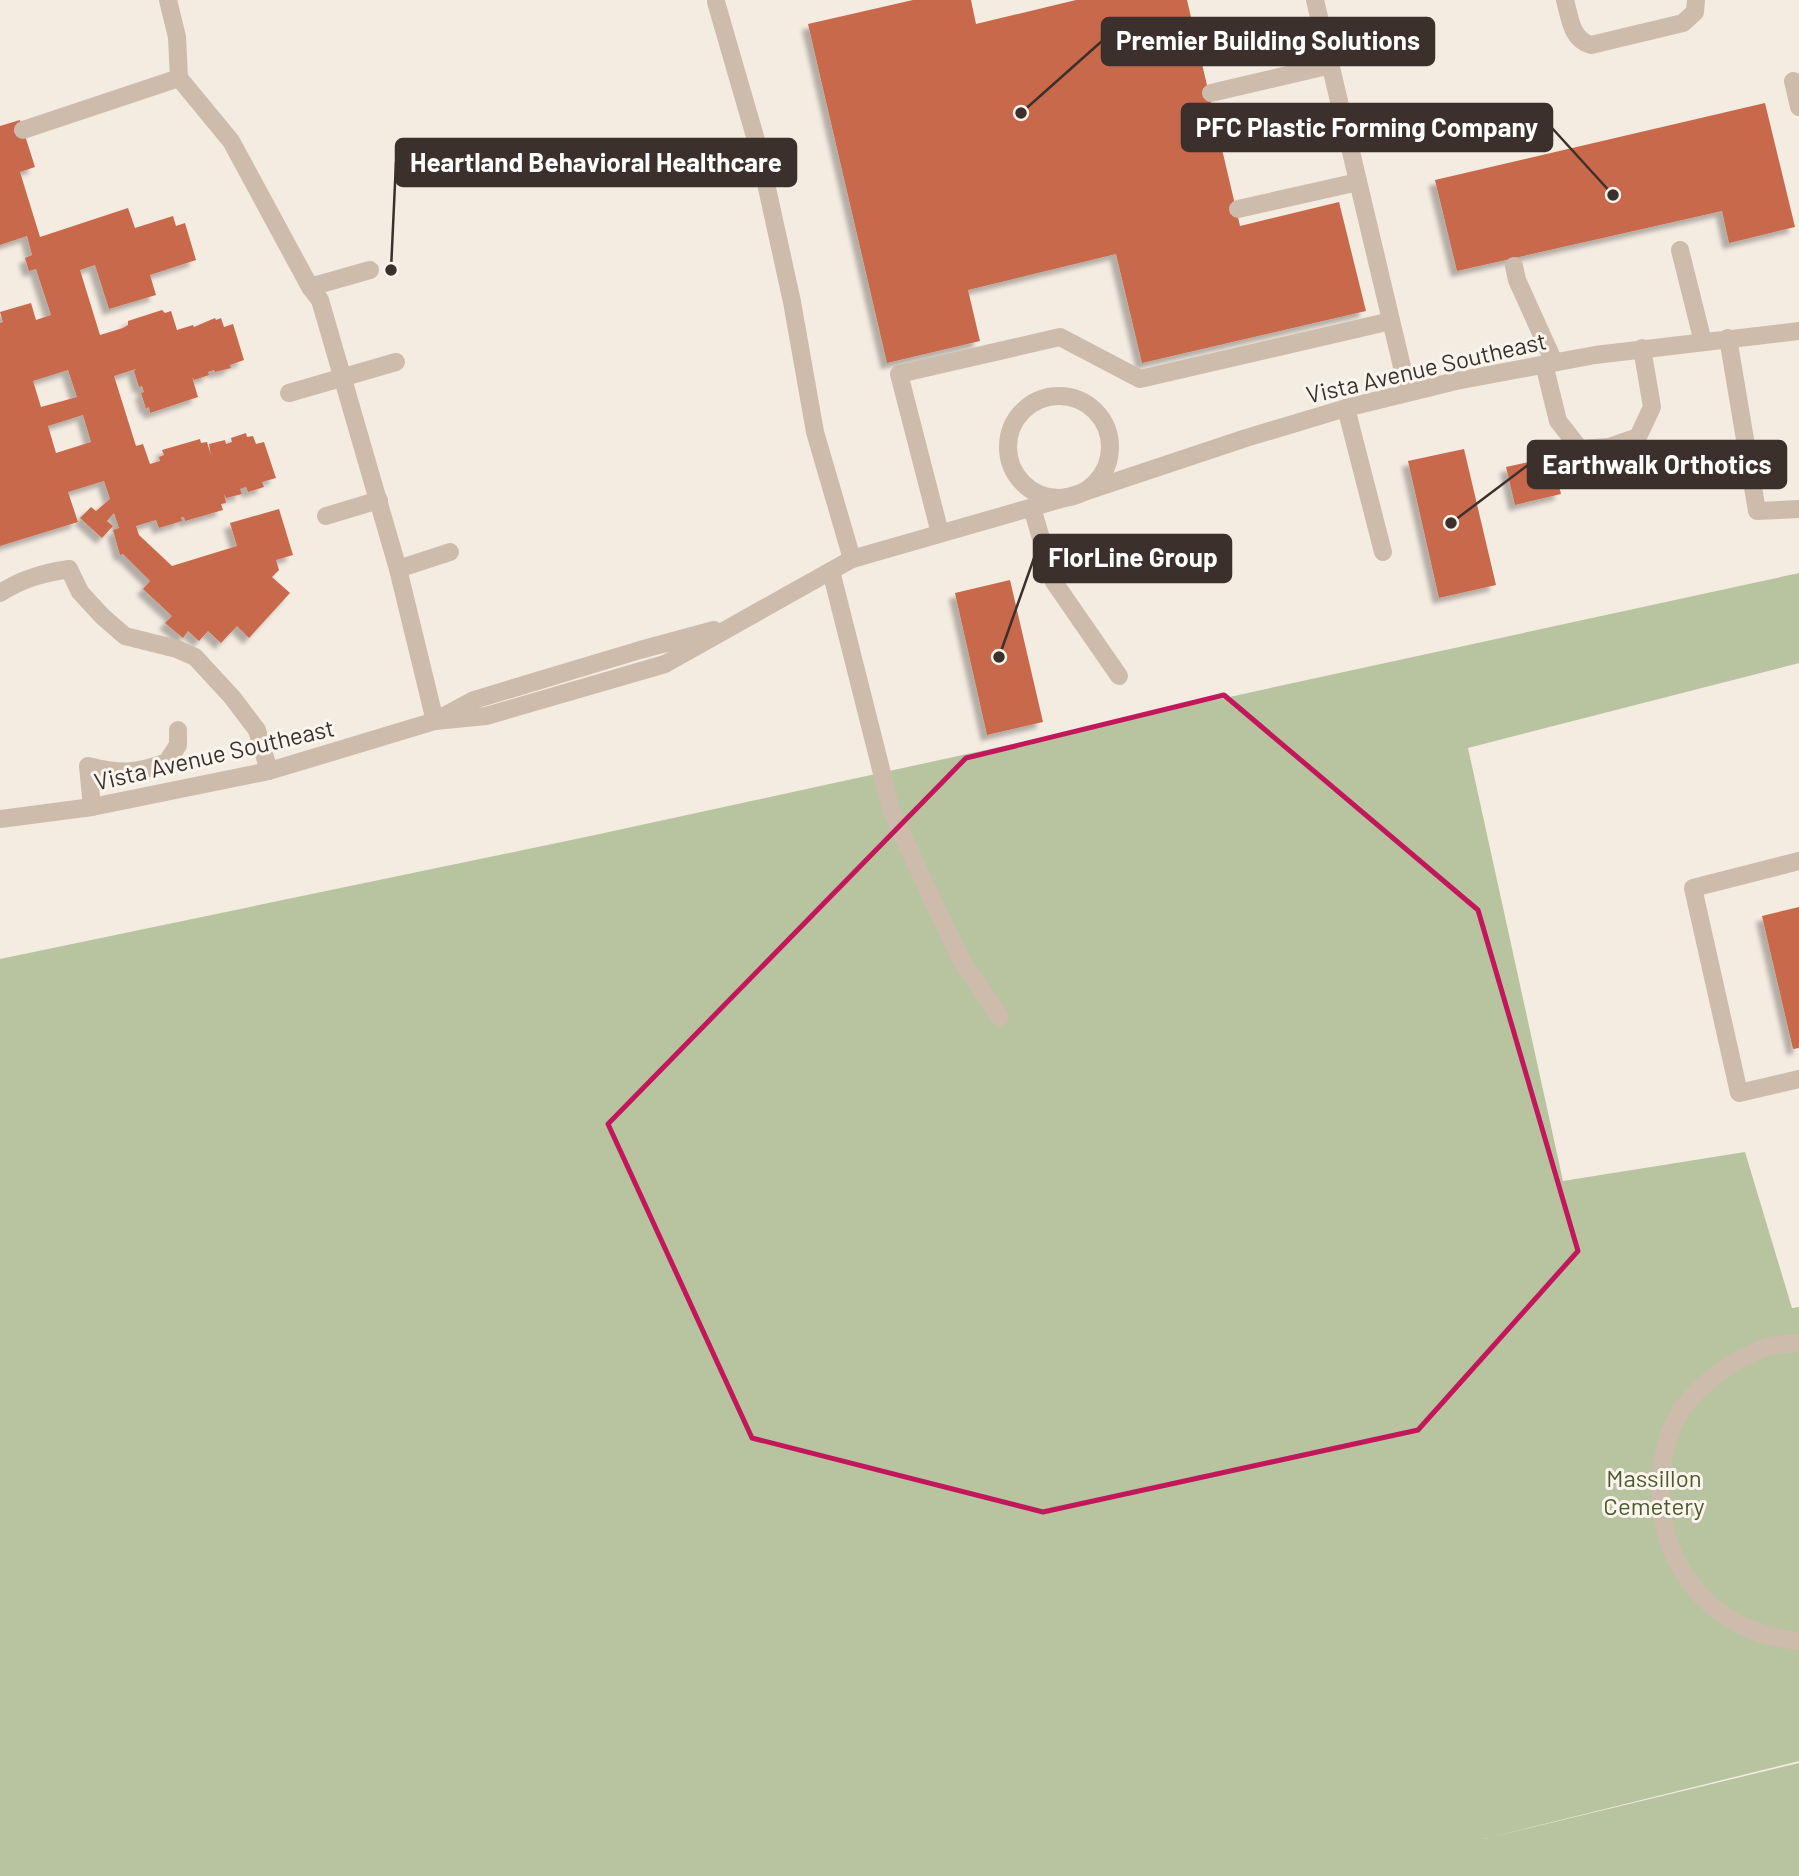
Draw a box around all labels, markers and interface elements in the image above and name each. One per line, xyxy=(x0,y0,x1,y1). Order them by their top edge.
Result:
callout: Premier Building Solutions xyxy=(1102,18,1434,65)
text: Premier Building Solutions xyxy=(1116,24,1420,55)
callout: PFC Plastic Forming Company xyxy=(1182,104,1552,151)
text: PFC Plastic Forming Company xyxy=(1196,111,1538,142)
callout: Heartland Behavioral Healthcare xyxy=(396,139,796,186)
text: Heartland Behavioral Healthcare xyxy=(410,146,782,177)
street label: Vista Avenue Southeast xyxy=(1303,325,1549,409)
callout: Earthwalk Orthotics xyxy=(1528,441,1786,488)
text: Earthwalk Orthotics xyxy=(1542,448,1772,479)
callout: FlorLine Group xyxy=(1034,535,1231,582)
text: FlorLine Group xyxy=(1048,541,1218,572)
street label: Vista Avenue Southeast xyxy=(91,712,337,796)
park label: Massillon Cemetery xyxy=(1603,1463,1705,1520)

